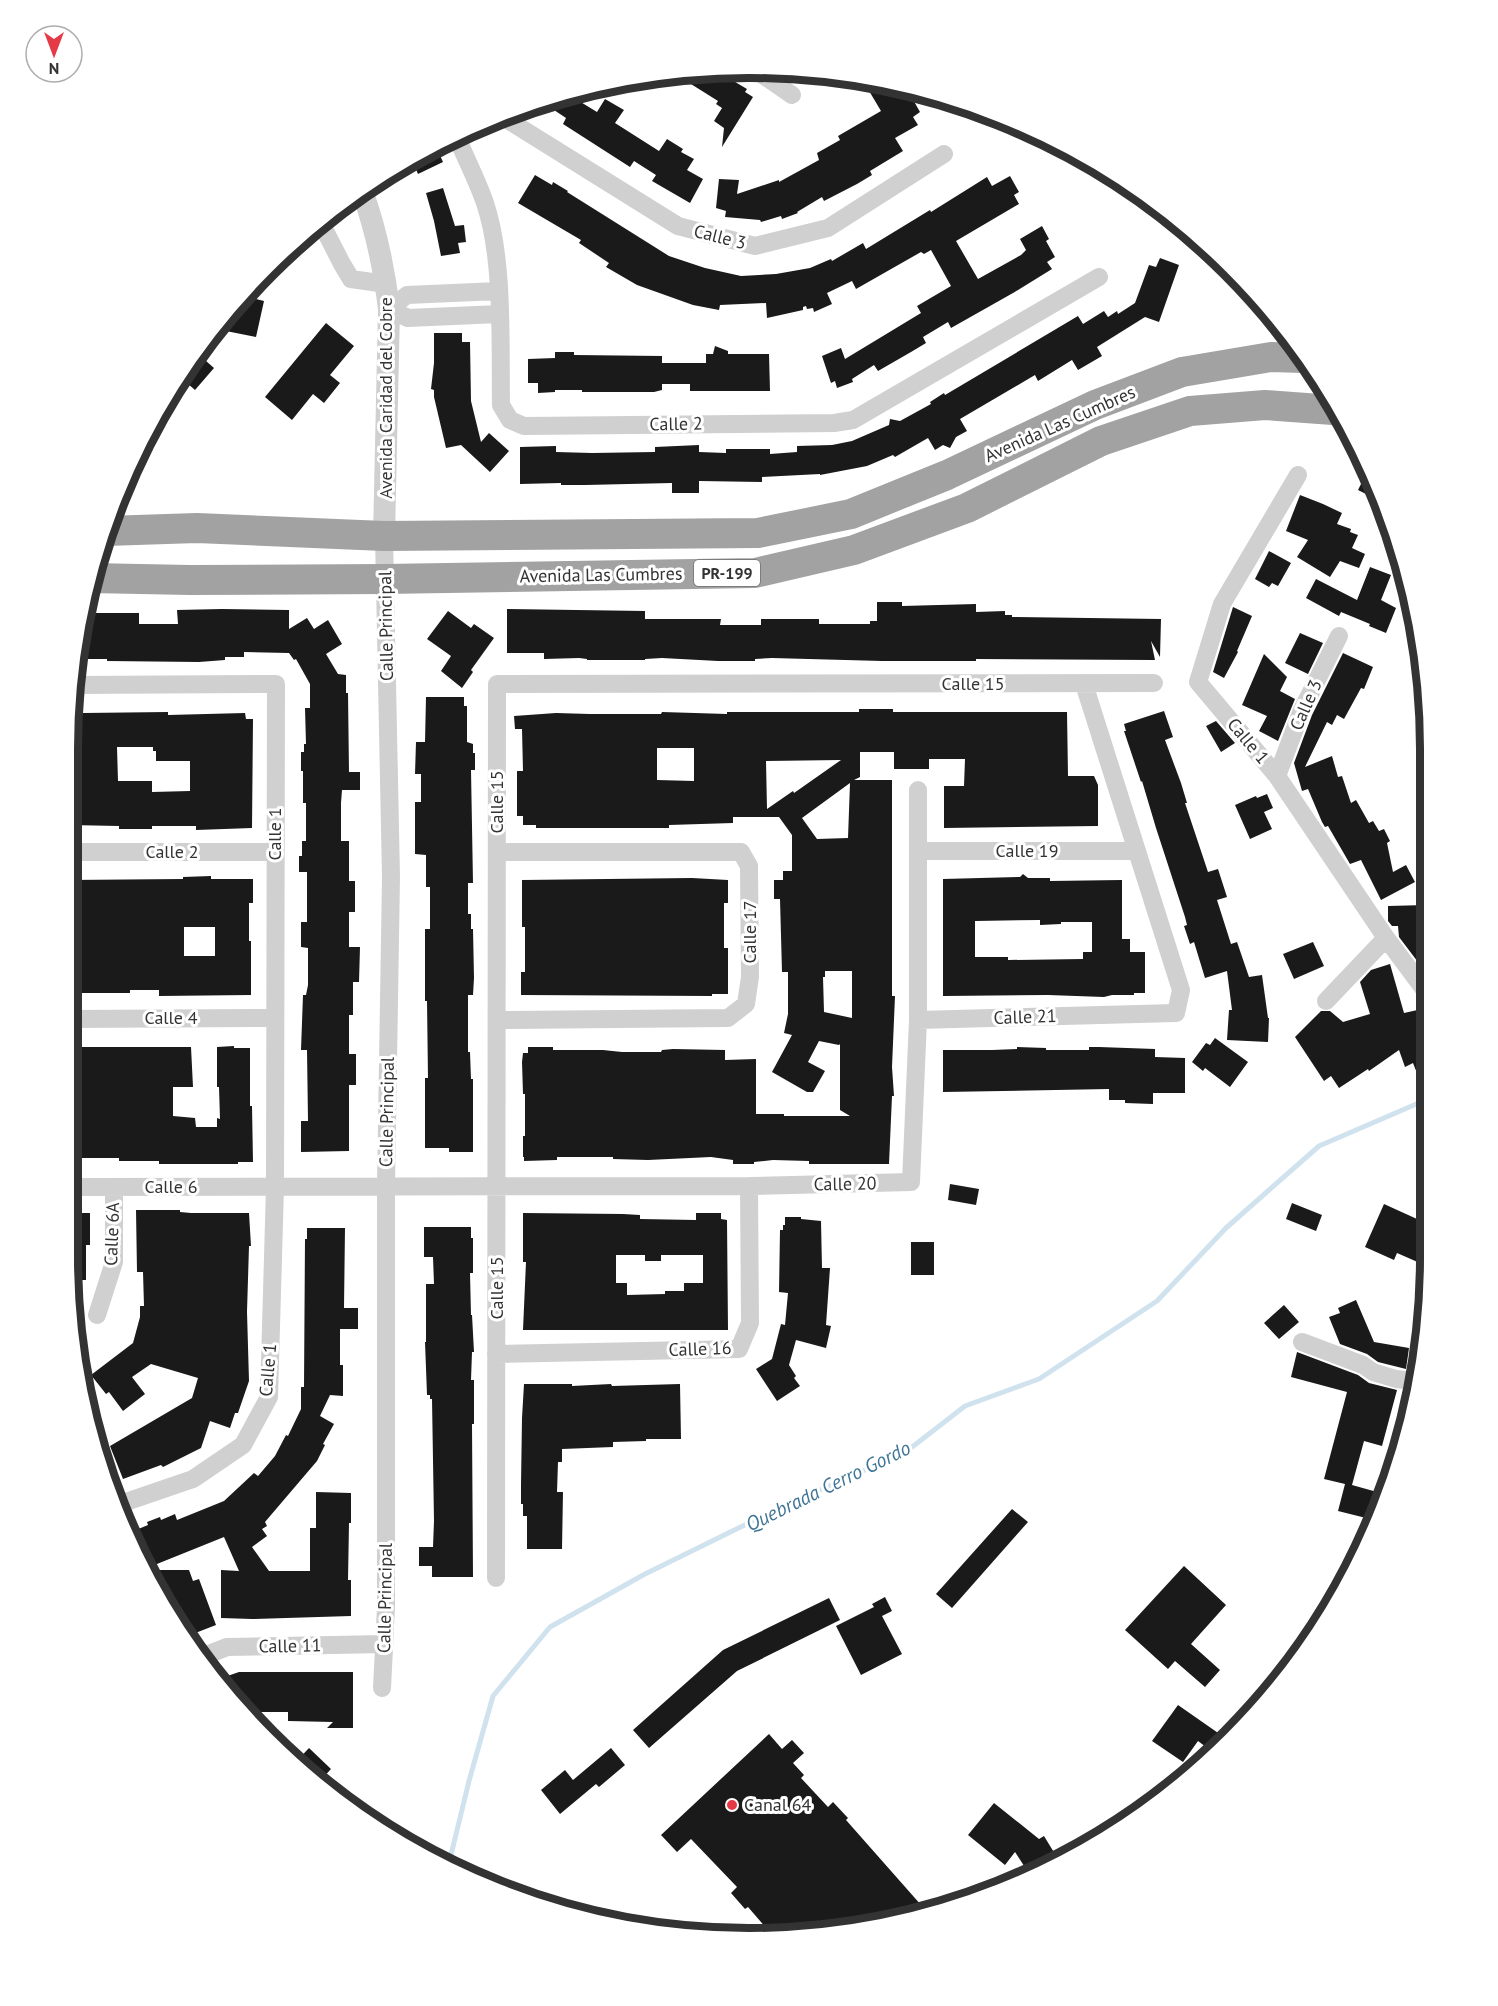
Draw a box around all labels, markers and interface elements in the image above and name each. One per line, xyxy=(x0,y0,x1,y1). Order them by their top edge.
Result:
north arrow xyxy=(24,24,84,84)
text: N xyxy=(49,59,59,79)
street label: Calle 3 xyxy=(692,219,749,254)
street label: Avenida Caridad del Cobre xyxy=(374,297,397,499)
street label: Avenida Las Cumbres xyxy=(981,380,1139,467)
street label: Calle 2 xyxy=(649,412,703,435)
road number: PR-199 xyxy=(694,560,760,586)
street label: Avenida Las Cumbres xyxy=(519,562,683,587)
street label: Calle Principal xyxy=(373,570,398,681)
street label: Calle 15 xyxy=(942,672,1004,695)
street label: Calle 3 xyxy=(1284,676,1327,734)
street label: Calle 1 xyxy=(1222,713,1274,768)
street label: Calle 15 xyxy=(485,771,508,833)
street label: Calle 1 xyxy=(263,807,286,861)
street label: Calle 19 xyxy=(996,839,1058,862)
street label: Calle 2 xyxy=(145,840,199,863)
street label: Calle 17 xyxy=(738,901,761,963)
street label: Calle 21 xyxy=(993,1004,1057,1029)
street label: Calle 4 xyxy=(144,1006,198,1029)
street label: Calle Principal xyxy=(374,1056,399,1167)
street label: Calle 20 xyxy=(813,1171,877,1196)
street label: Calle 6 xyxy=(144,1175,198,1198)
street label: Calle 6A xyxy=(99,1201,124,1266)
street label: Calle 15 xyxy=(485,1257,508,1319)
street label: Calle 16 xyxy=(668,1336,732,1361)
street label: Calle 1 xyxy=(254,1342,281,1397)
water label: Quebrada Cerro Gordo xyxy=(741,1435,915,1537)
street label: Calle Principal xyxy=(372,1542,397,1653)
street label: Calle 11 xyxy=(258,1633,322,1658)
place label: Canal 64 xyxy=(744,1793,812,1816)
marker: Canal 64 xyxy=(725,1798,739,1812)

